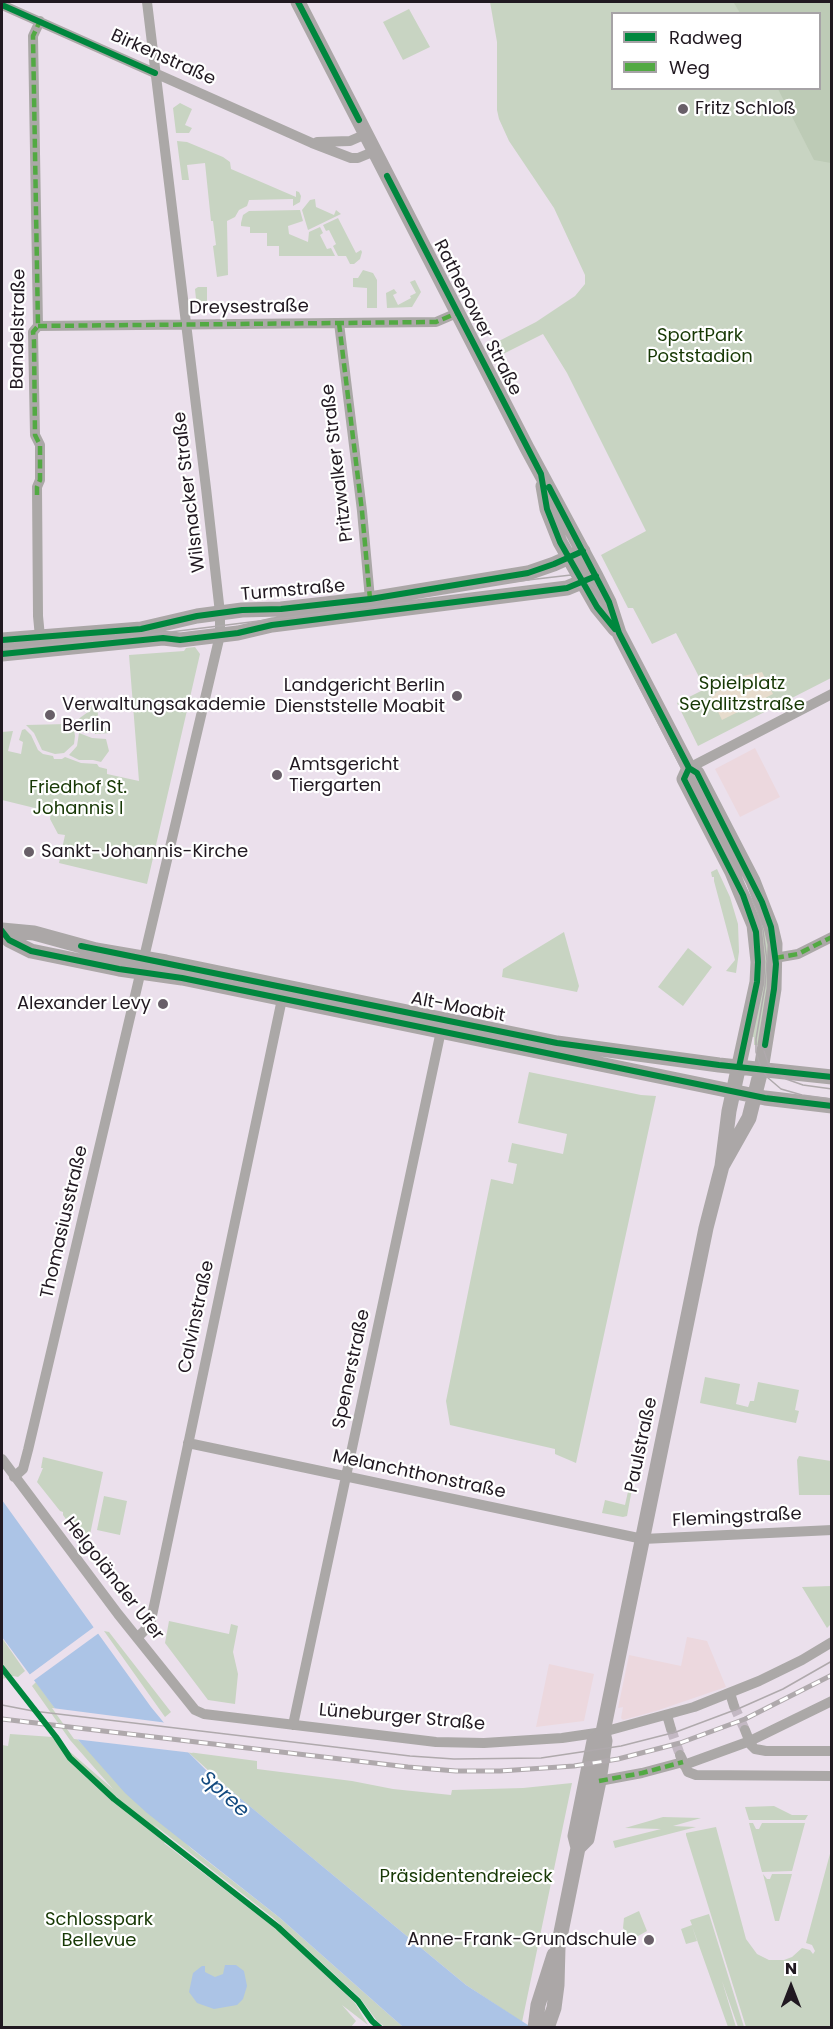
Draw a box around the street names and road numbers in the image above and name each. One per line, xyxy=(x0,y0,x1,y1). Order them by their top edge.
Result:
street label: Birkenstraße xyxy=(107,25,219,91)
street label: Rathenower Straße xyxy=(428,236,526,400)
street label: Bandelstraße xyxy=(7,268,31,390)
street label: Dreysestraße xyxy=(189,296,309,320)
street label: Pritzwalker Straße xyxy=(318,383,358,543)
street label: Wilsnacker Straße xyxy=(169,410,211,574)
street label: Turmstraße xyxy=(240,576,346,606)
street label: Alt-Moabit xyxy=(409,988,507,1028)
street label: Thomasiusstraße xyxy=(37,1143,93,1301)
street label: Calvinstraße xyxy=(175,1259,219,1375)
street label: Spenerstraße xyxy=(329,1307,375,1431)
street label: Paulstraße xyxy=(621,1395,663,1495)
street label: Melanchthonstraße xyxy=(330,1446,508,1504)
street label: Flemingstraße xyxy=(672,1504,802,1532)
street label: Helgoländer Ufer xyxy=(58,1513,168,1645)
street label: Lüneburger Straße xyxy=(318,1700,486,1736)

